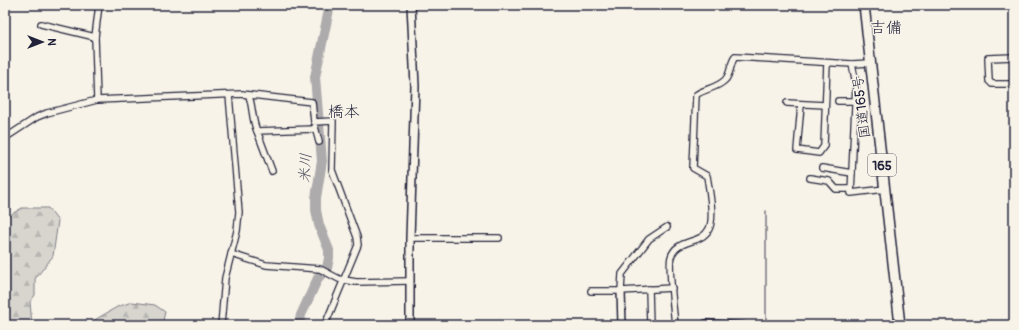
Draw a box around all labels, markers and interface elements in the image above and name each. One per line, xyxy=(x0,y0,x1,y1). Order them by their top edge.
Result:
district label: 吉備 xyxy=(870,18,902,38)
north arrow xyxy=(22,22,62,62)
text: N xyxy=(45,38,58,46)
street label: 国道165号 xyxy=(849,75,874,139)
district label: 橋本 xyxy=(328,102,360,122)
water label: 米川 xyxy=(295,153,316,184)
road number: 165 xyxy=(868,154,896,176)

